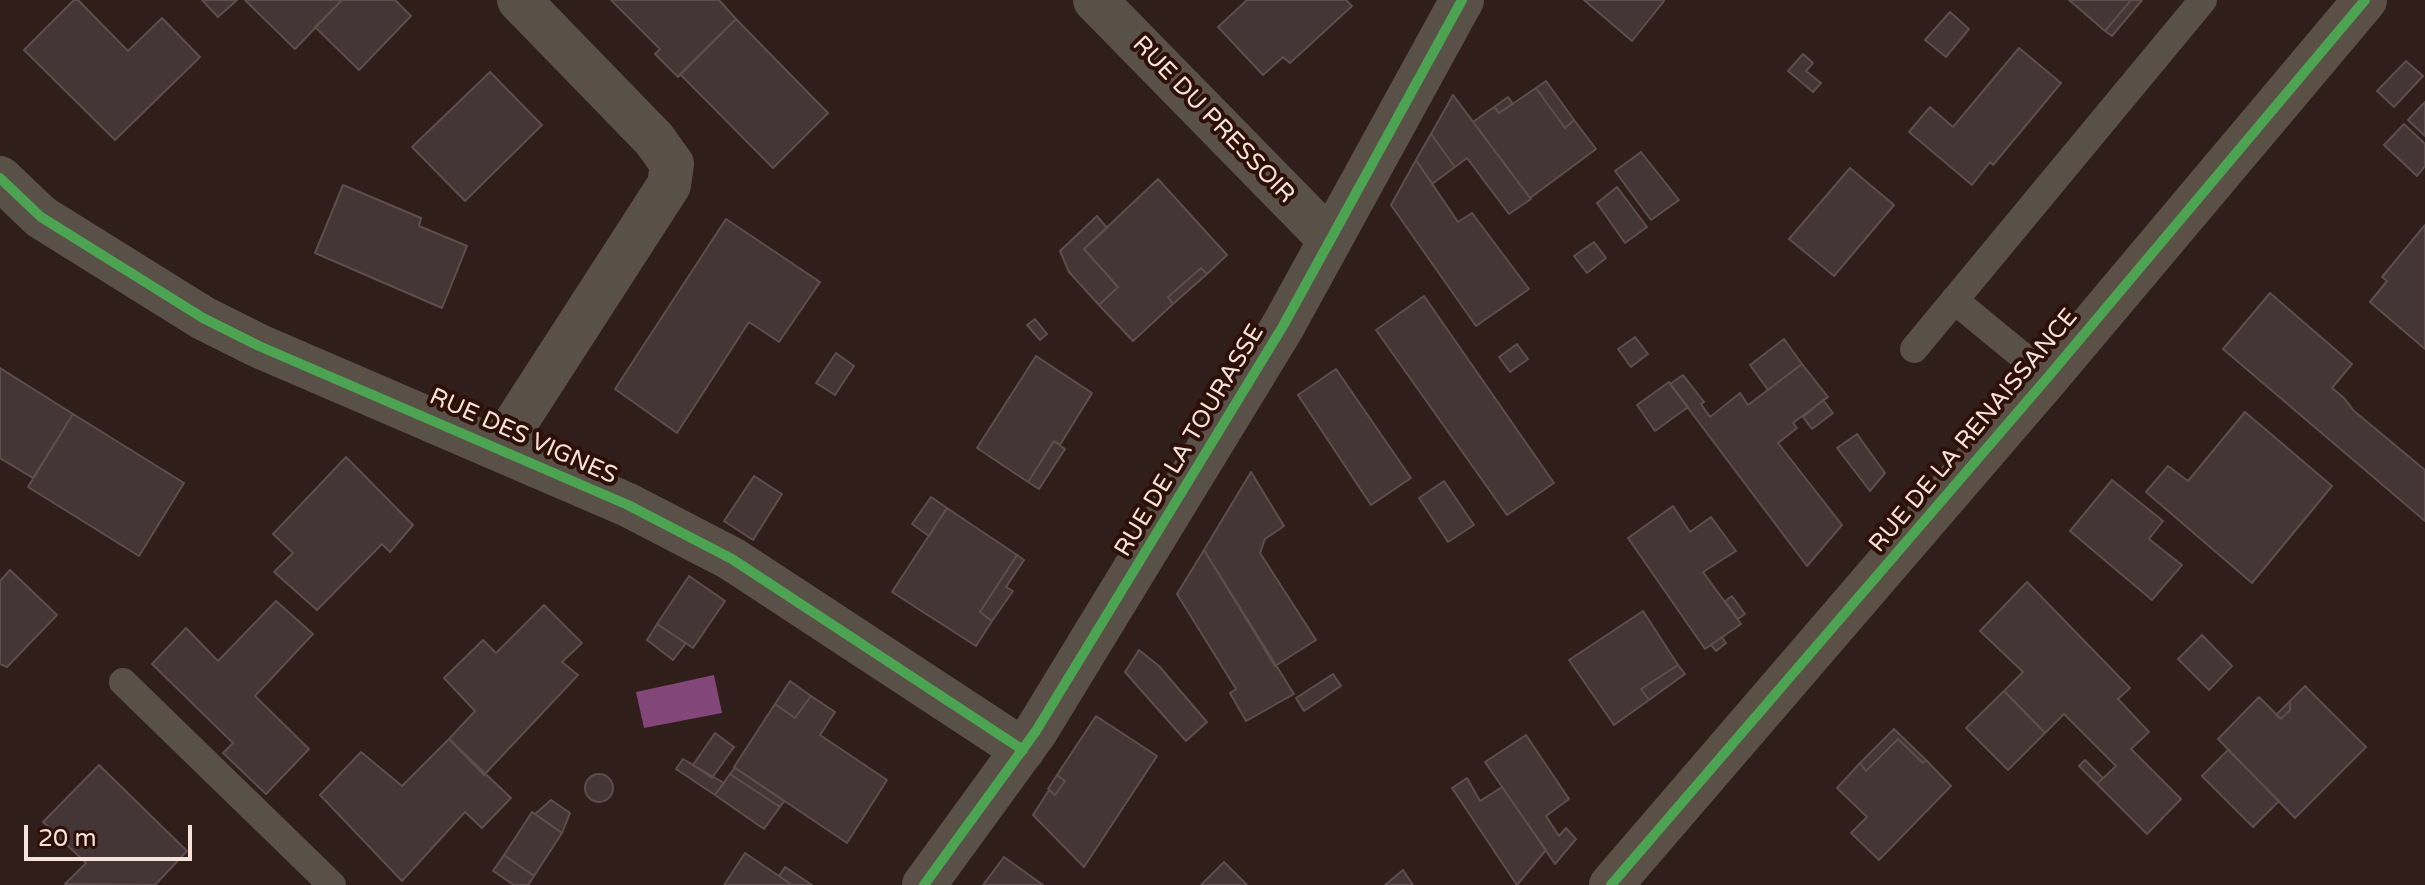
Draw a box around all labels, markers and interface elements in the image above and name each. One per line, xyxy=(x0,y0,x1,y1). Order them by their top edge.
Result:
street label: RUE DU PRESSOIR xyxy=(1126,31,1300,209)
street label: RUE DE LA RENAISSANCE xyxy=(1864,303,2084,559)
street label: RUE DE LA TOURASSE xyxy=(1109,320,1271,562)
street label: RUE DES VIGNES xyxy=(425,383,621,491)
scale bar xyxy=(28,809,196,859)
text: 20 m xyxy=(38,824,96,853)

